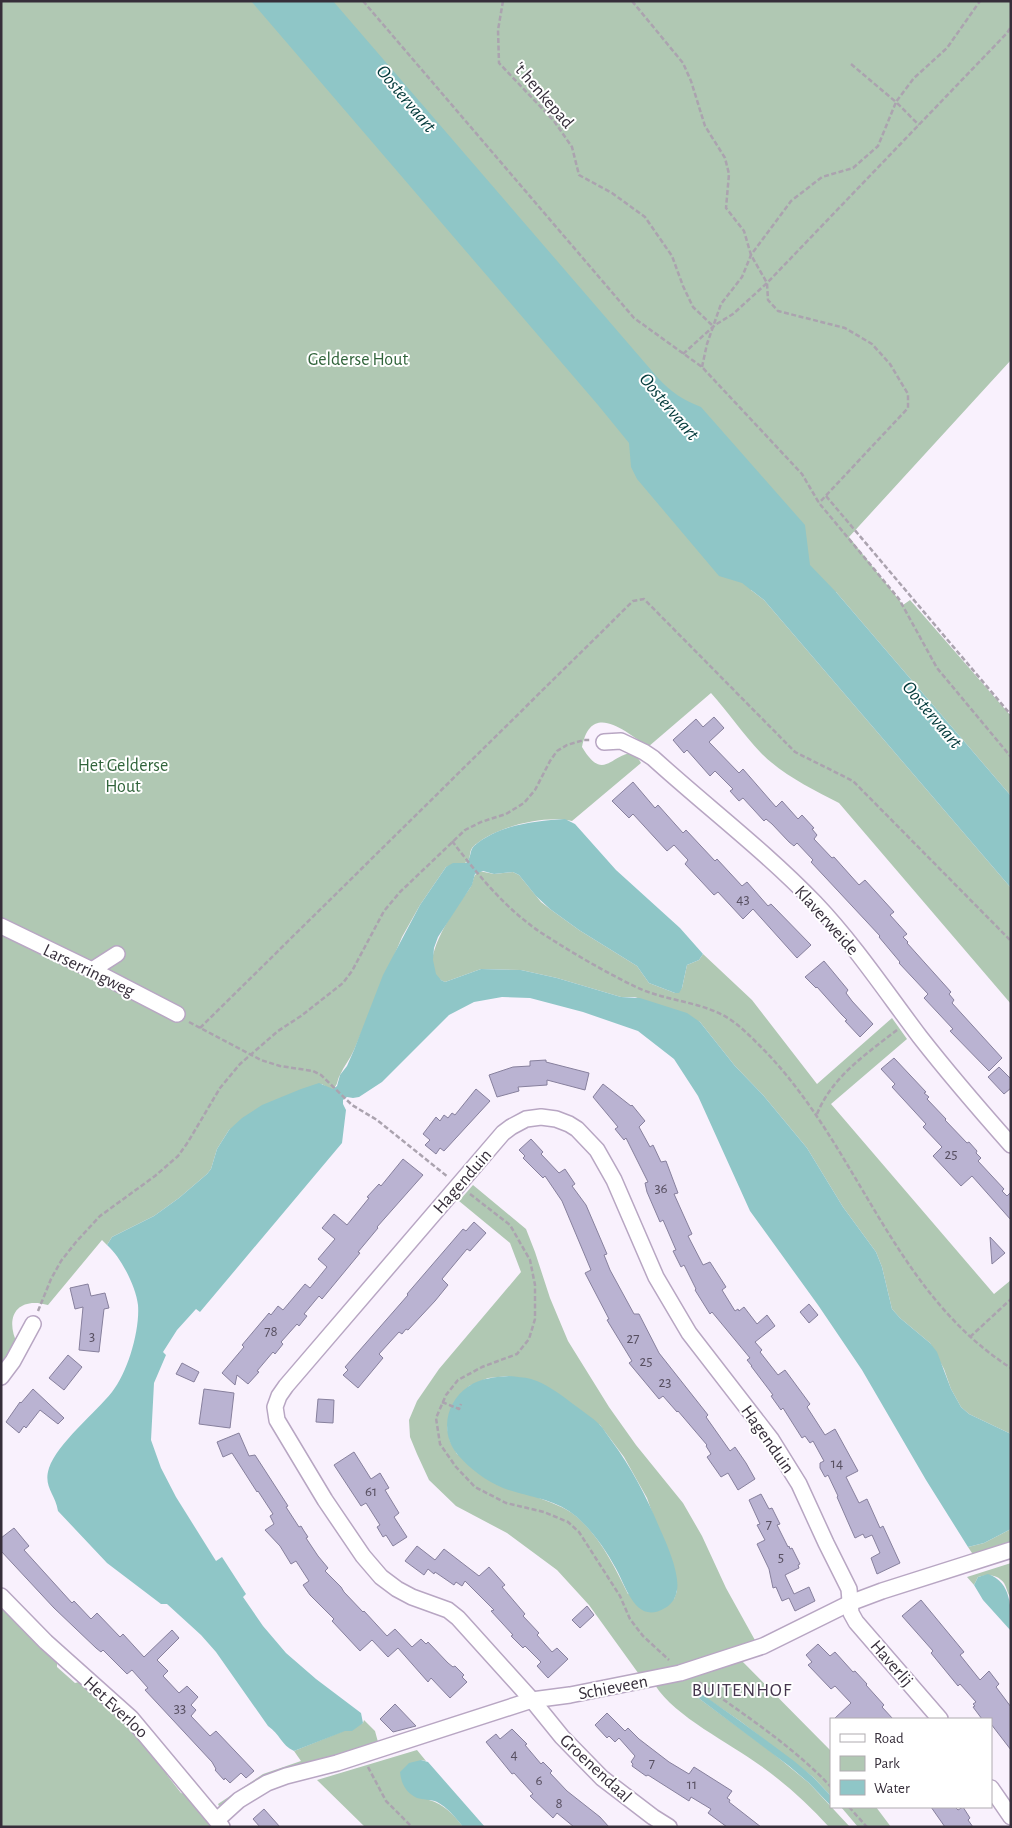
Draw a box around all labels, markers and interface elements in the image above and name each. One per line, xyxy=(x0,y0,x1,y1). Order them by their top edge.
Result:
street label: 't henkepad xyxy=(510,59,577,132)
water label: Oostervaart xyxy=(372,62,440,137)
park label: Gelderse Hout xyxy=(308,351,408,369)
water label: Oostervaart xyxy=(635,370,703,445)
water label: Oostervaart xyxy=(898,678,966,753)
park label: Het Gelderse Hout xyxy=(78,757,168,796)
street label: Klaverweide xyxy=(791,883,862,959)
house number: 43 xyxy=(736,892,750,907)
street label: Larserringweg xyxy=(40,941,137,1001)
street label: Hagenduin xyxy=(430,1146,495,1217)
house number: 25 xyxy=(944,1147,958,1162)
house number: 36 xyxy=(654,1181,668,1196)
house number: 78 xyxy=(264,1324,278,1339)
house number: 3 xyxy=(89,1329,95,1344)
house number: 27 xyxy=(626,1331,640,1346)
house number: 25 xyxy=(639,1354,653,1369)
house number: 23 xyxy=(658,1375,672,1390)
street label: Hagenduin xyxy=(737,1402,797,1477)
house number: 14 xyxy=(831,1456,843,1471)
house number: 61 xyxy=(365,1484,377,1499)
house number: 7 xyxy=(766,1517,772,1532)
house number: 5 xyxy=(778,1550,784,1565)
street label: Haverlij xyxy=(866,1637,916,1690)
street label: Schieveen xyxy=(577,1672,649,1704)
street label: Het Everloo xyxy=(80,1674,151,1742)
district label: BUITENHOF xyxy=(692,1681,792,1700)
house number: 33 xyxy=(174,1701,186,1716)
legend xyxy=(830,1718,992,1808)
street label: Groenendaal xyxy=(556,1731,635,1806)
text: Road xyxy=(874,1731,904,1746)
house number: 4 xyxy=(510,1747,518,1762)
house number: 7 xyxy=(649,1756,655,1771)
text: Park xyxy=(874,1756,900,1771)
house number: 6 xyxy=(535,1773,543,1788)
house number: 11 xyxy=(687,1777,697,1792)
text: Water xyxy=(874,1781,910,1796)
house number: 8 xyxy=(555,1796,563,1811)

